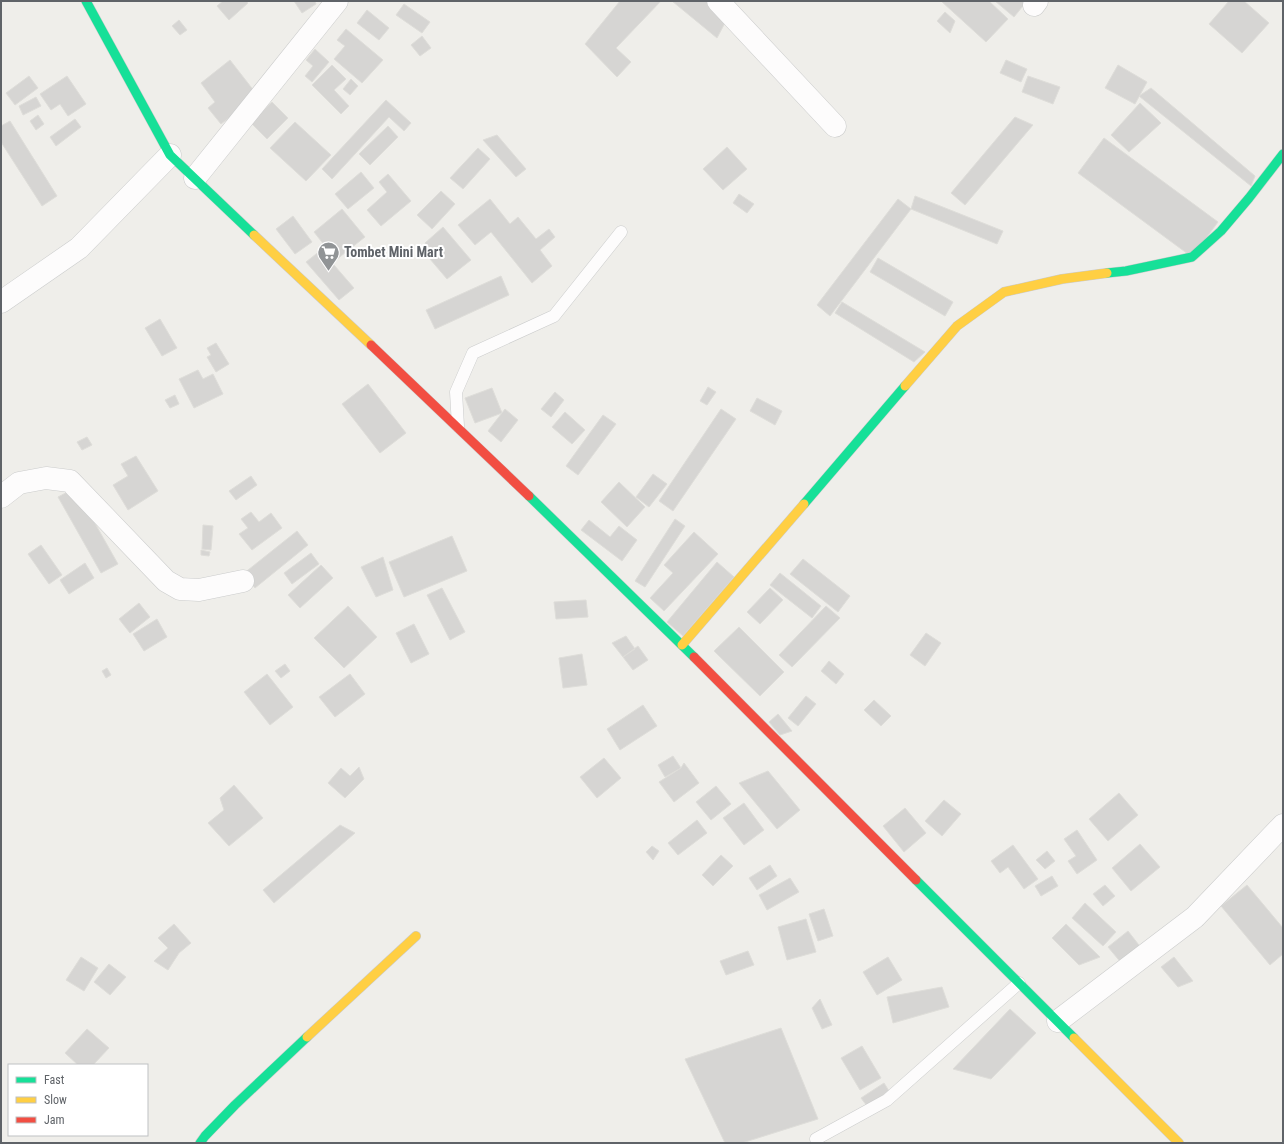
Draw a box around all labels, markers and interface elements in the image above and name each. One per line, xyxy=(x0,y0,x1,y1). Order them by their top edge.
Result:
supermarket icon: Tombet Mini Mart xyxy=(315,239,341,272)
place label: Tombet Mini Mart xyxy=(344,244,443,260)
legend xyxy=(8,1064,148,1136)
text: Fast xyxy=(44,1073,65,1087)
text: Slow xyxy=(44,1093,67,1107)
text: Jam xyxy=(44,1113,65,1127)

